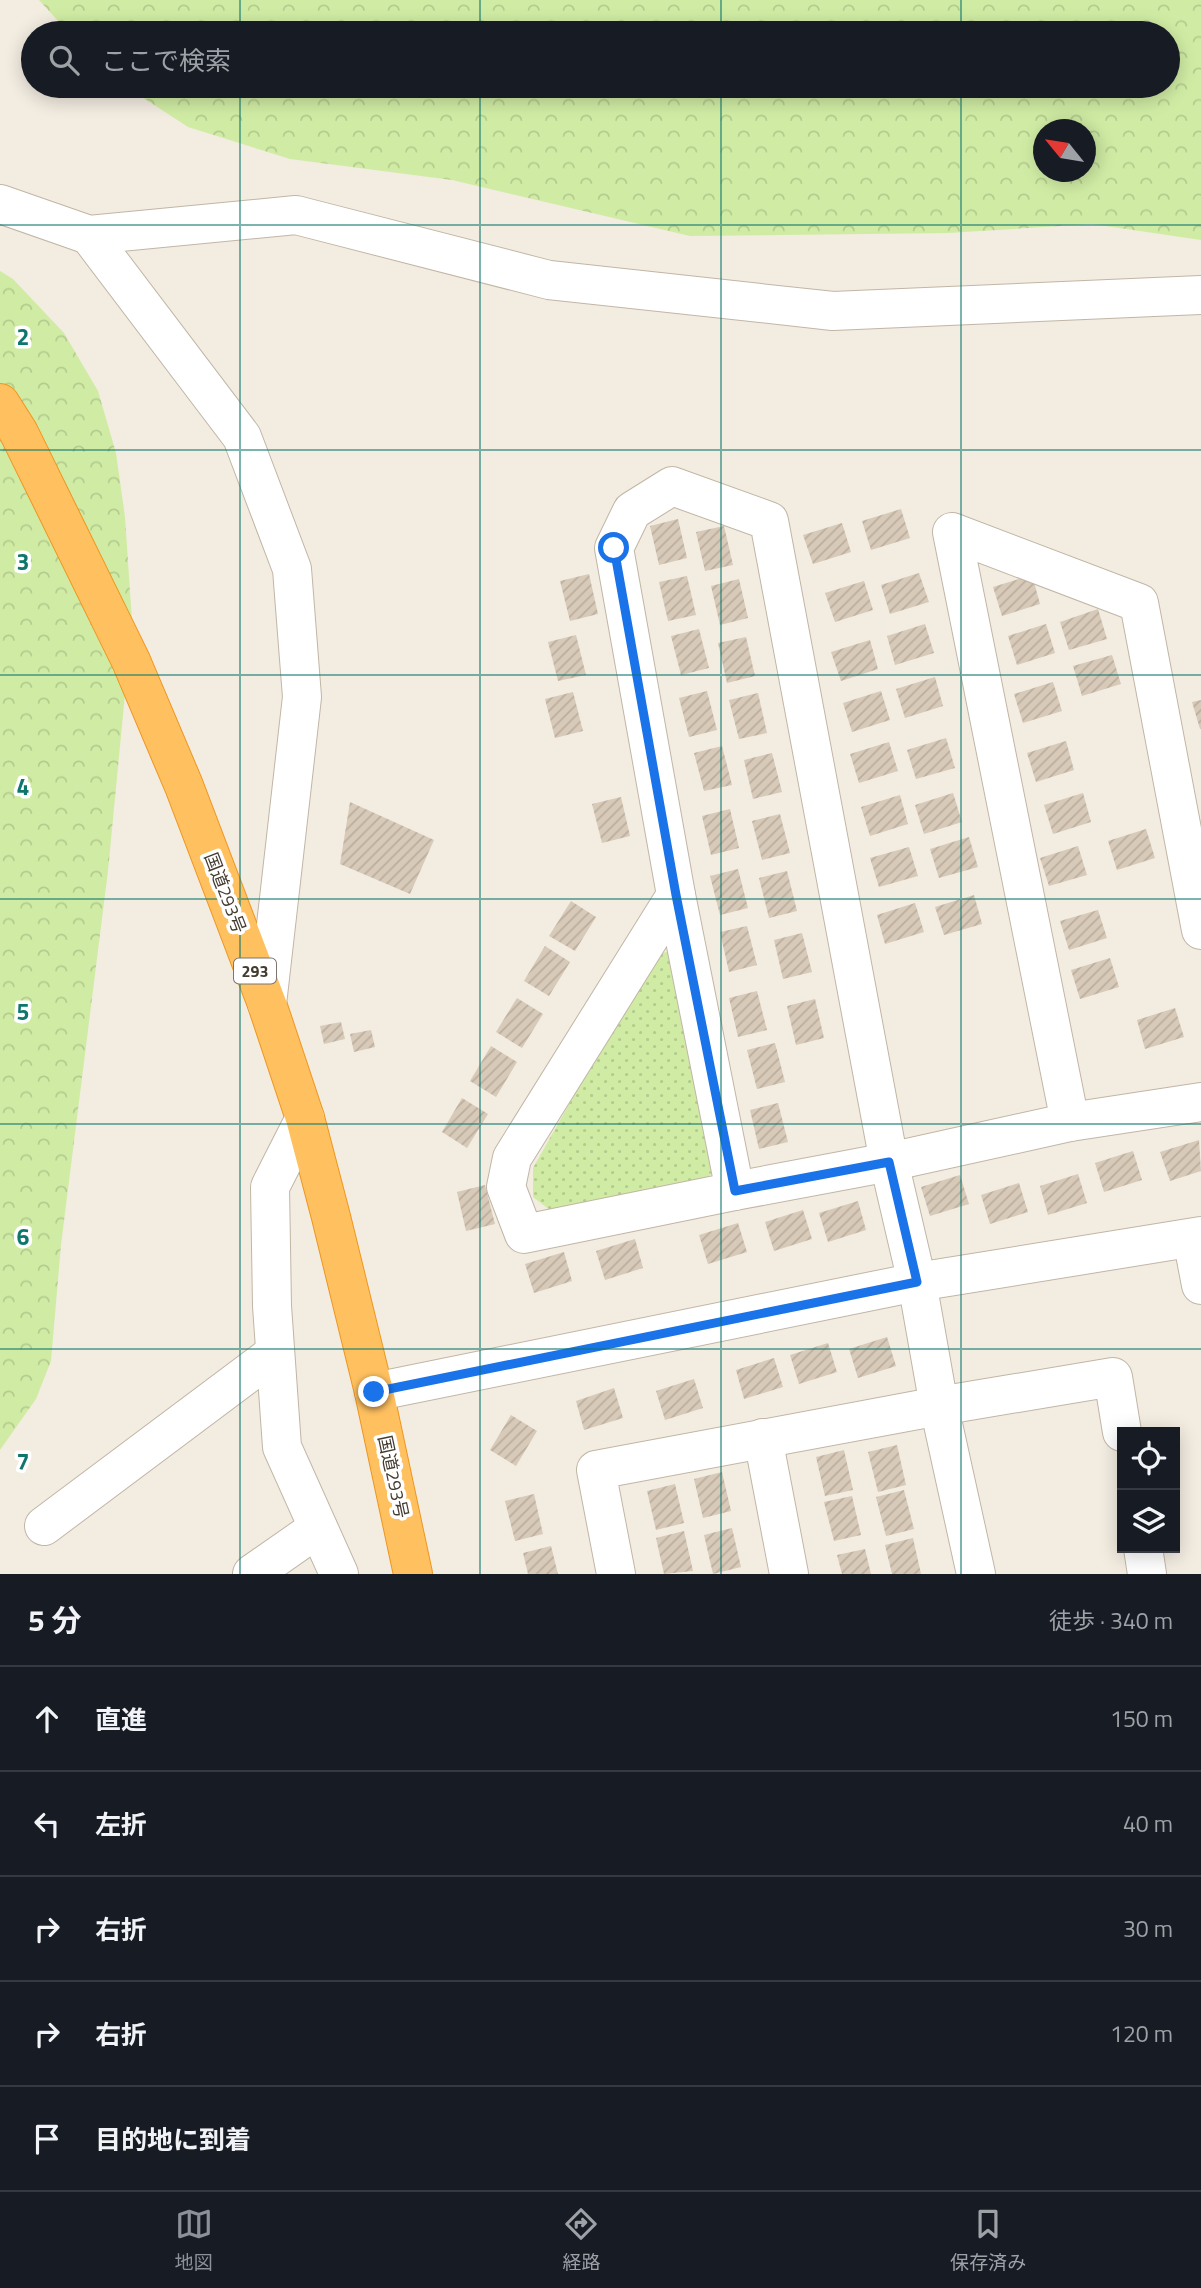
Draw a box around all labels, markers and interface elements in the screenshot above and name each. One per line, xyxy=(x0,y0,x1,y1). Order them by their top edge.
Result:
search box xyxy=(21,21,1180,98)
icon: search xyxy=(45,41,83,79)
text: ここで検索 xyxy=(101,41,231,80)
north arrow xyxy=(1033,119,1096,182)
text: 2 xyxy=(17,319,29,354)
route start xyxy=(598,532,629,563)
text: 3 xyxy=(17,544,29,579)
text: 4 xyxy=(17,769,29,804)
street label: 国道293号 xyxy=(198,849,253,937)
road number: 293 xyxy=(234,959,276,984)
text: 5 xyxy=(17,994,29,1029)
text: 6 xyxy=(17,1219,30,1254)
route end xyxy=(358,1376,389,1407)
map controls xyxy=(1117,1427,1180,1553)
button: locate xyxy=(1117,1427,1180,1490)
street label: 国道293号 xyxy=(372,1433,415,1521)
text: 7 xyxy=(17,1444,29,1479)
button: layers xyxy=(1117,1490,1180,1553)
text: 5 分 xyxy=(28,1597,81,1643)
text: 徒歩 · 340 m xyxy=(1049,1603,1173,1638)
icon: ahead xyxy=(28,1700,66,1738)
text: 直進 xyxy=(95,1700,147,1739)
text: 150 m xyxy=(1110,1701,1173,1736)
icon: left xyxy=(28,1805,66,1843)
text: 左折 xyxy=(95,1805,147,1844)
text: 40 m xyxy=(1123,1806,1173,1841)
icon: right xyxy=(28,1910,66,1948)
text: 右折 xyxy=(95,1910,147,1949)
text: 30 m xyxy=(1123,1911,1173,1946)
icon: right xyxy=(28,2015,66,2053)
text: 右折 xyxy=(95,2015,147,2054)
text: 120 m xyxy=(1110,2016,1173,2051)
icon: arrive xyxy=(28,2120,66,2158)
text: 目的地に到着 xyxy=(95,2120,251,2159)
tab: 地図 xyxy=(175,2205,213,2276)
tab: 経路 xyxy=(562,2205,600,2276)
tab: 保存済み xyxy=(950,2205,1026,2276)

